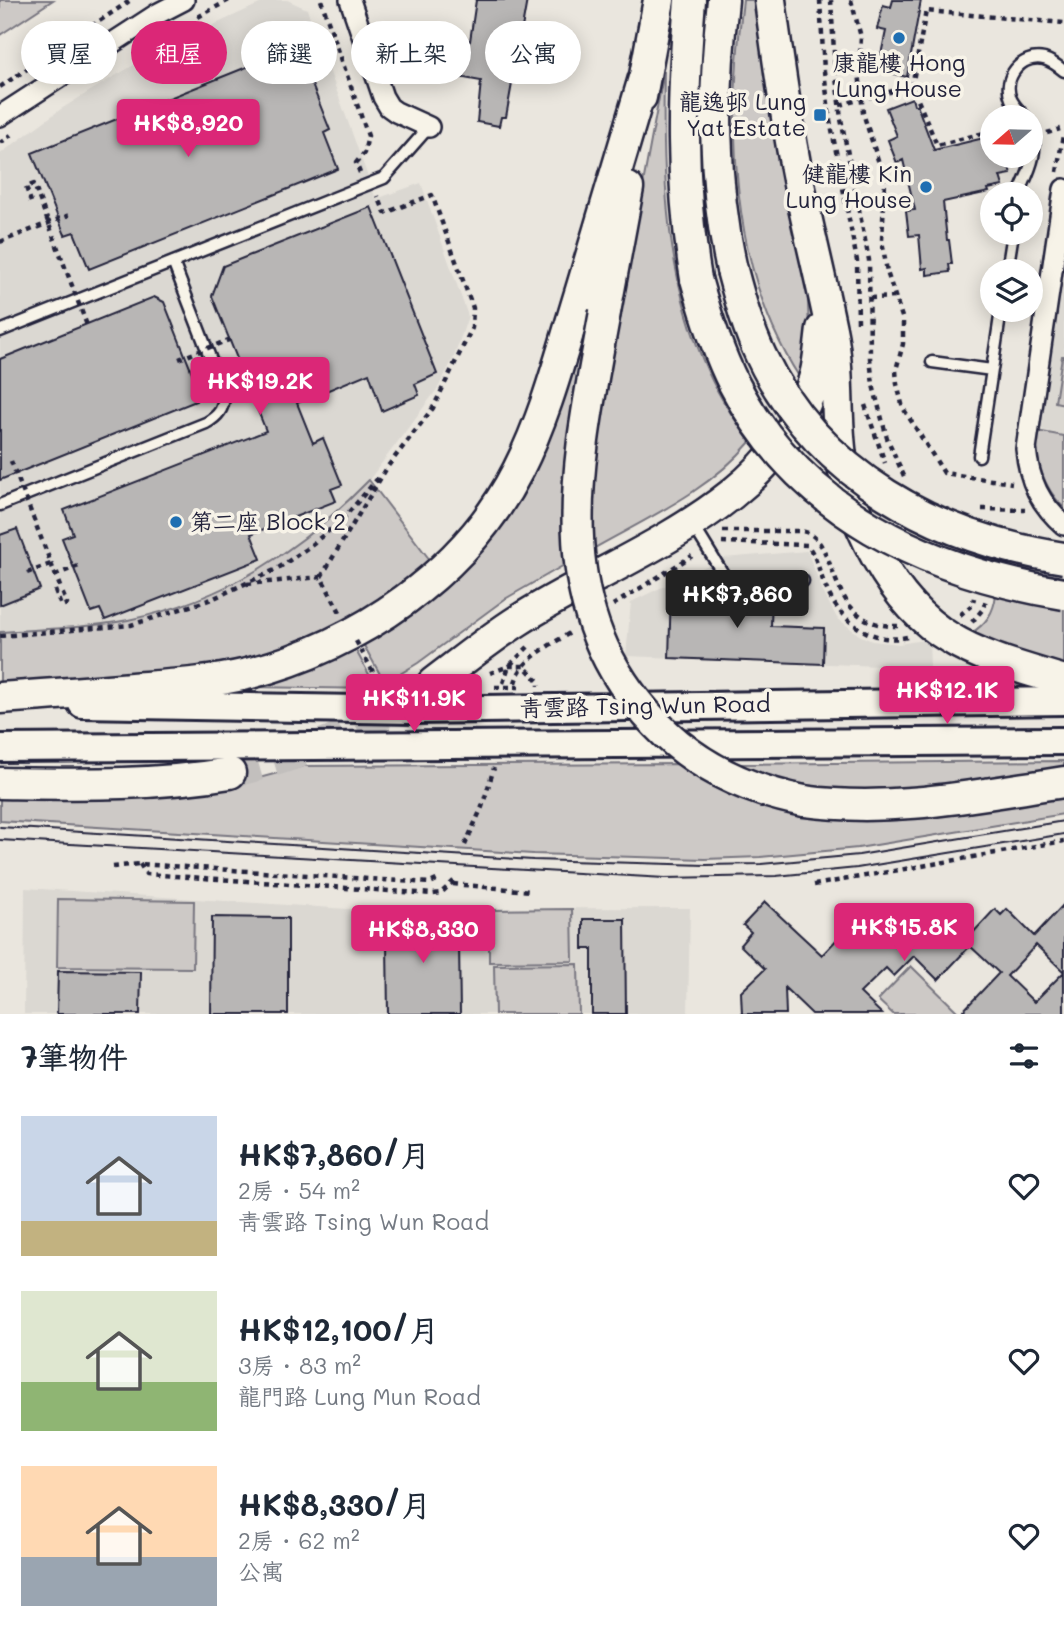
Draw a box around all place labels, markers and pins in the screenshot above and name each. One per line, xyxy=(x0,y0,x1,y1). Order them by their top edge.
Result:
marker: 康龍樓 Hong Lung House xyxy=(891,30,907,46)
place label: 康龍樓 Hong Lung House xyxy=(833,47,965,103)
place label: 龍逸邨 Lung Yat Estate xyxy=(679,86,806,142)
pin: HK$8,920 xyxy=(116,100,260,159)
marker: 龍逸邨 Lung Yat Estate xyxy=(812,107,828,123)
place label: 健龍樓 Kin Lung House xyxy=(786,158,912,214)
marker: 健龍樓 Kin Lung House xyxy=(918,179,934,195)
pin: HK$19.2K xyxy=(188,358,332,417)
place label: 第二座 Block 2 xyxy=(190,506,346,536)
marker: 第二座 Block 2 xyxy=(168,514,184,530)
pin: HK$7,860 xyxy=(665,570,809,630)
pin: HK$12.1K xyxy=(875,666,1019,726)
pin: HK$11.9K xyxy=(342,674,486,734)
pin: HK$15.8K xyxy=(832,904,976,963)
pin: HK$8,330 xyxy=(351,906,495,965)

